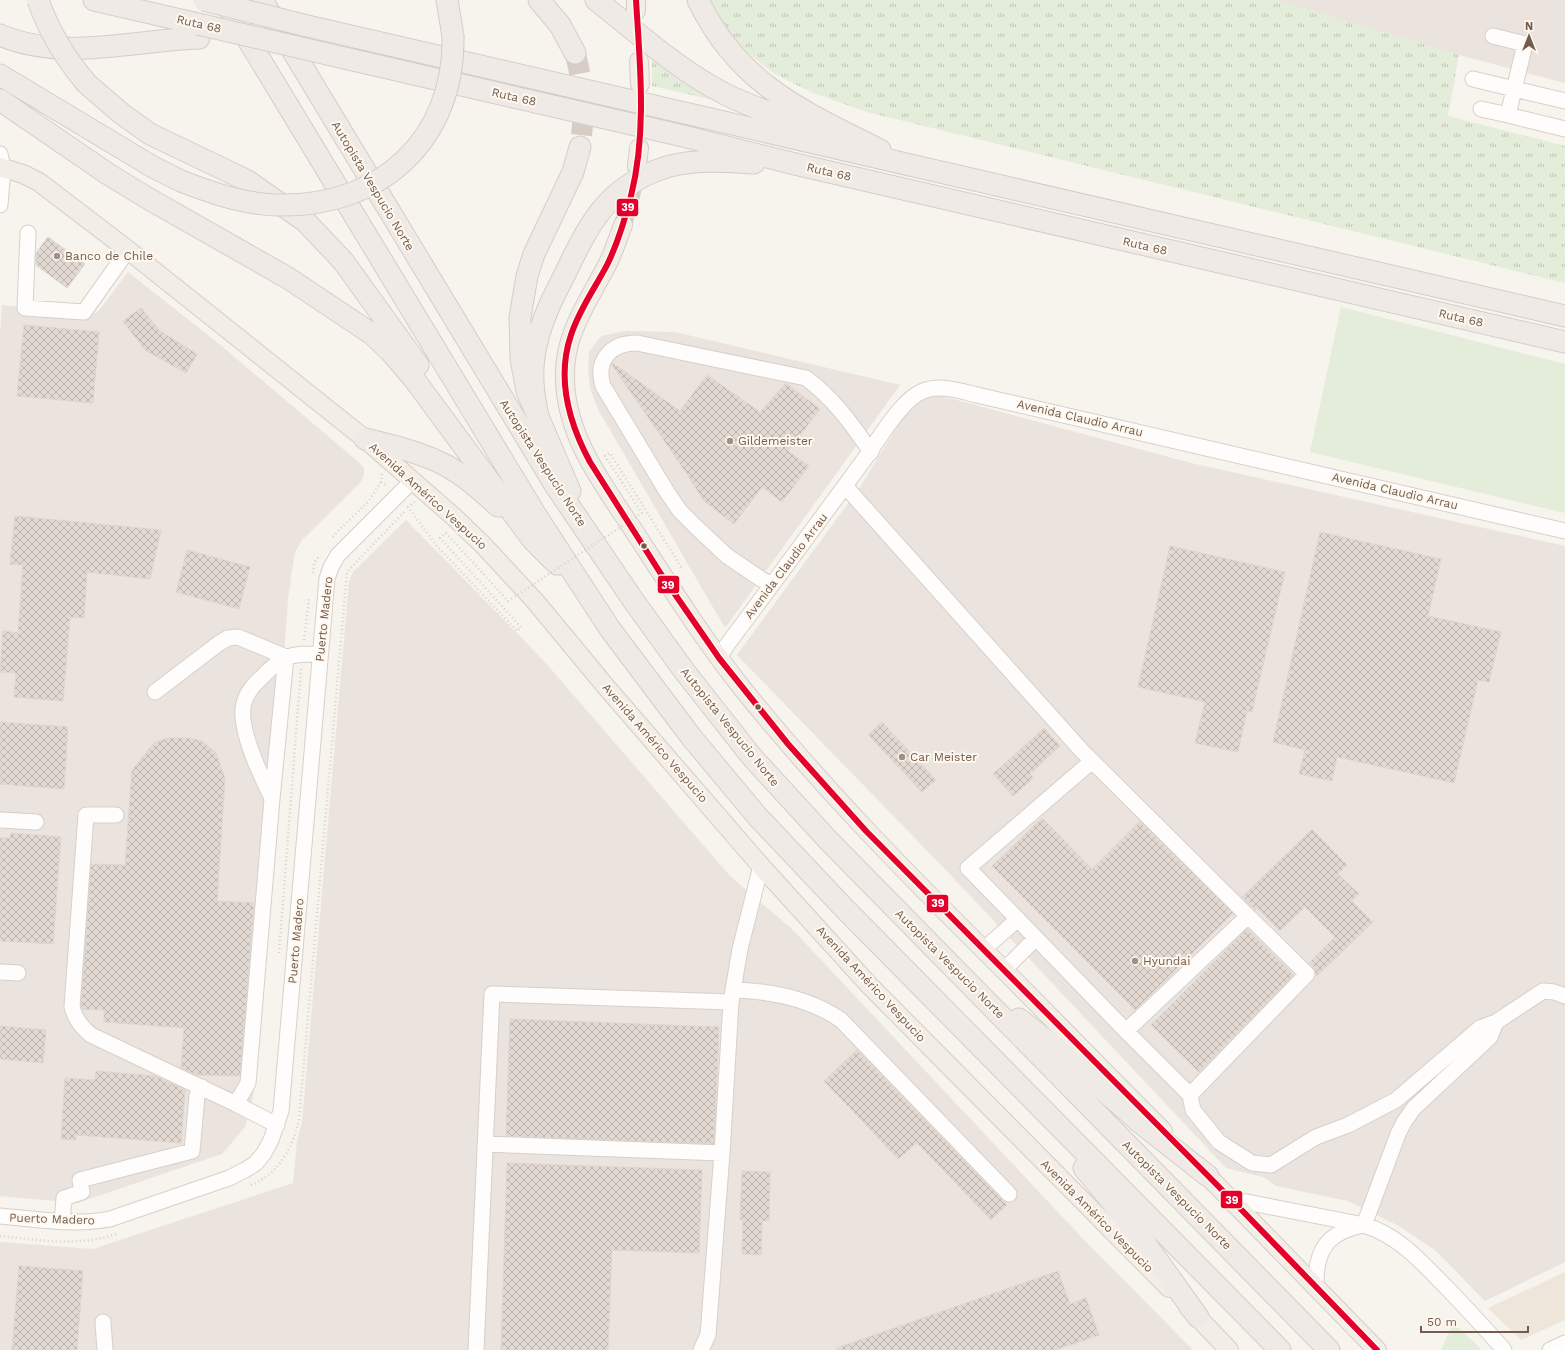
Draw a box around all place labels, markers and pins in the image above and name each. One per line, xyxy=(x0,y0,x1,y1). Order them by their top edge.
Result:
place label: Banco de Chile xyxy=(65,249,153,263)
marker: Banco de Chile xyxy=(52,251,62,261)
place label: Gildemeister xyxy=(738,434,813,448)
marker: Gildemeister xyxy=(725,436,735,446)
unlabelled marker xyxy=(639,541,649,551)
unlabelled marker xyxy=(753,702,763,712)
place label: Car Meister xyxy=(910,750,977,764)
marker: Car Meister xyxy=(897,752,907,762)
place label: Hyundai xyxy=(1143,954,1190,968)
marker: Hyundai xyxy=(1130,956,1140,966)

